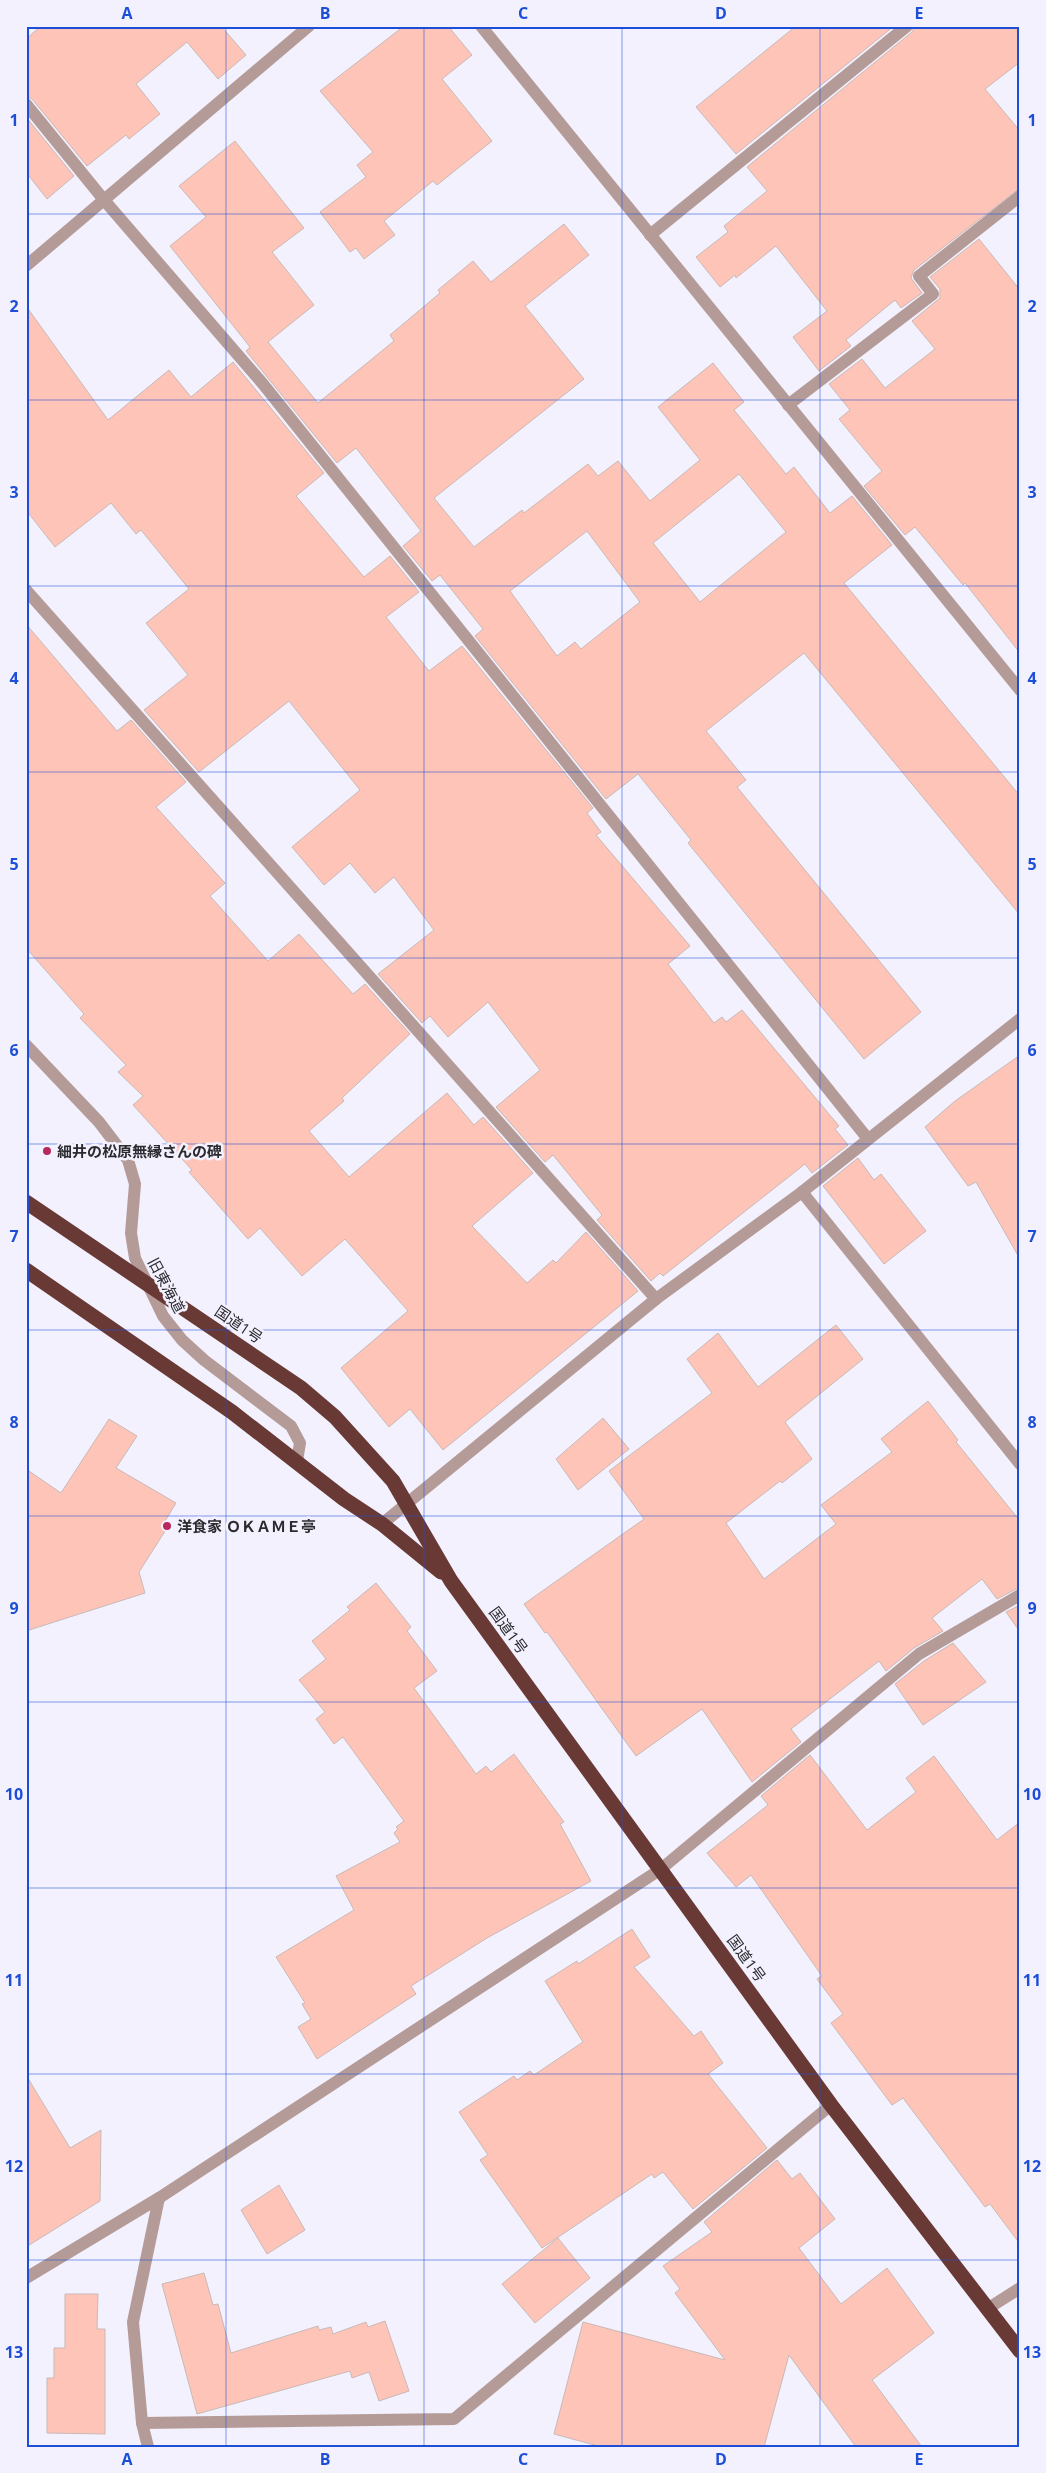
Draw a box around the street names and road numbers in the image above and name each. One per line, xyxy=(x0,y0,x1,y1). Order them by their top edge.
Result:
street label: 旧東海道 xyxy=(144,1254,190,1316)
street label: 国道1号 xyxy=(211,1301,267,1347)
street label: 国道1号 xyxy=(485,1602,533,1658)
street label: 国道1号 xyxy=(723,1930,771,1986)

